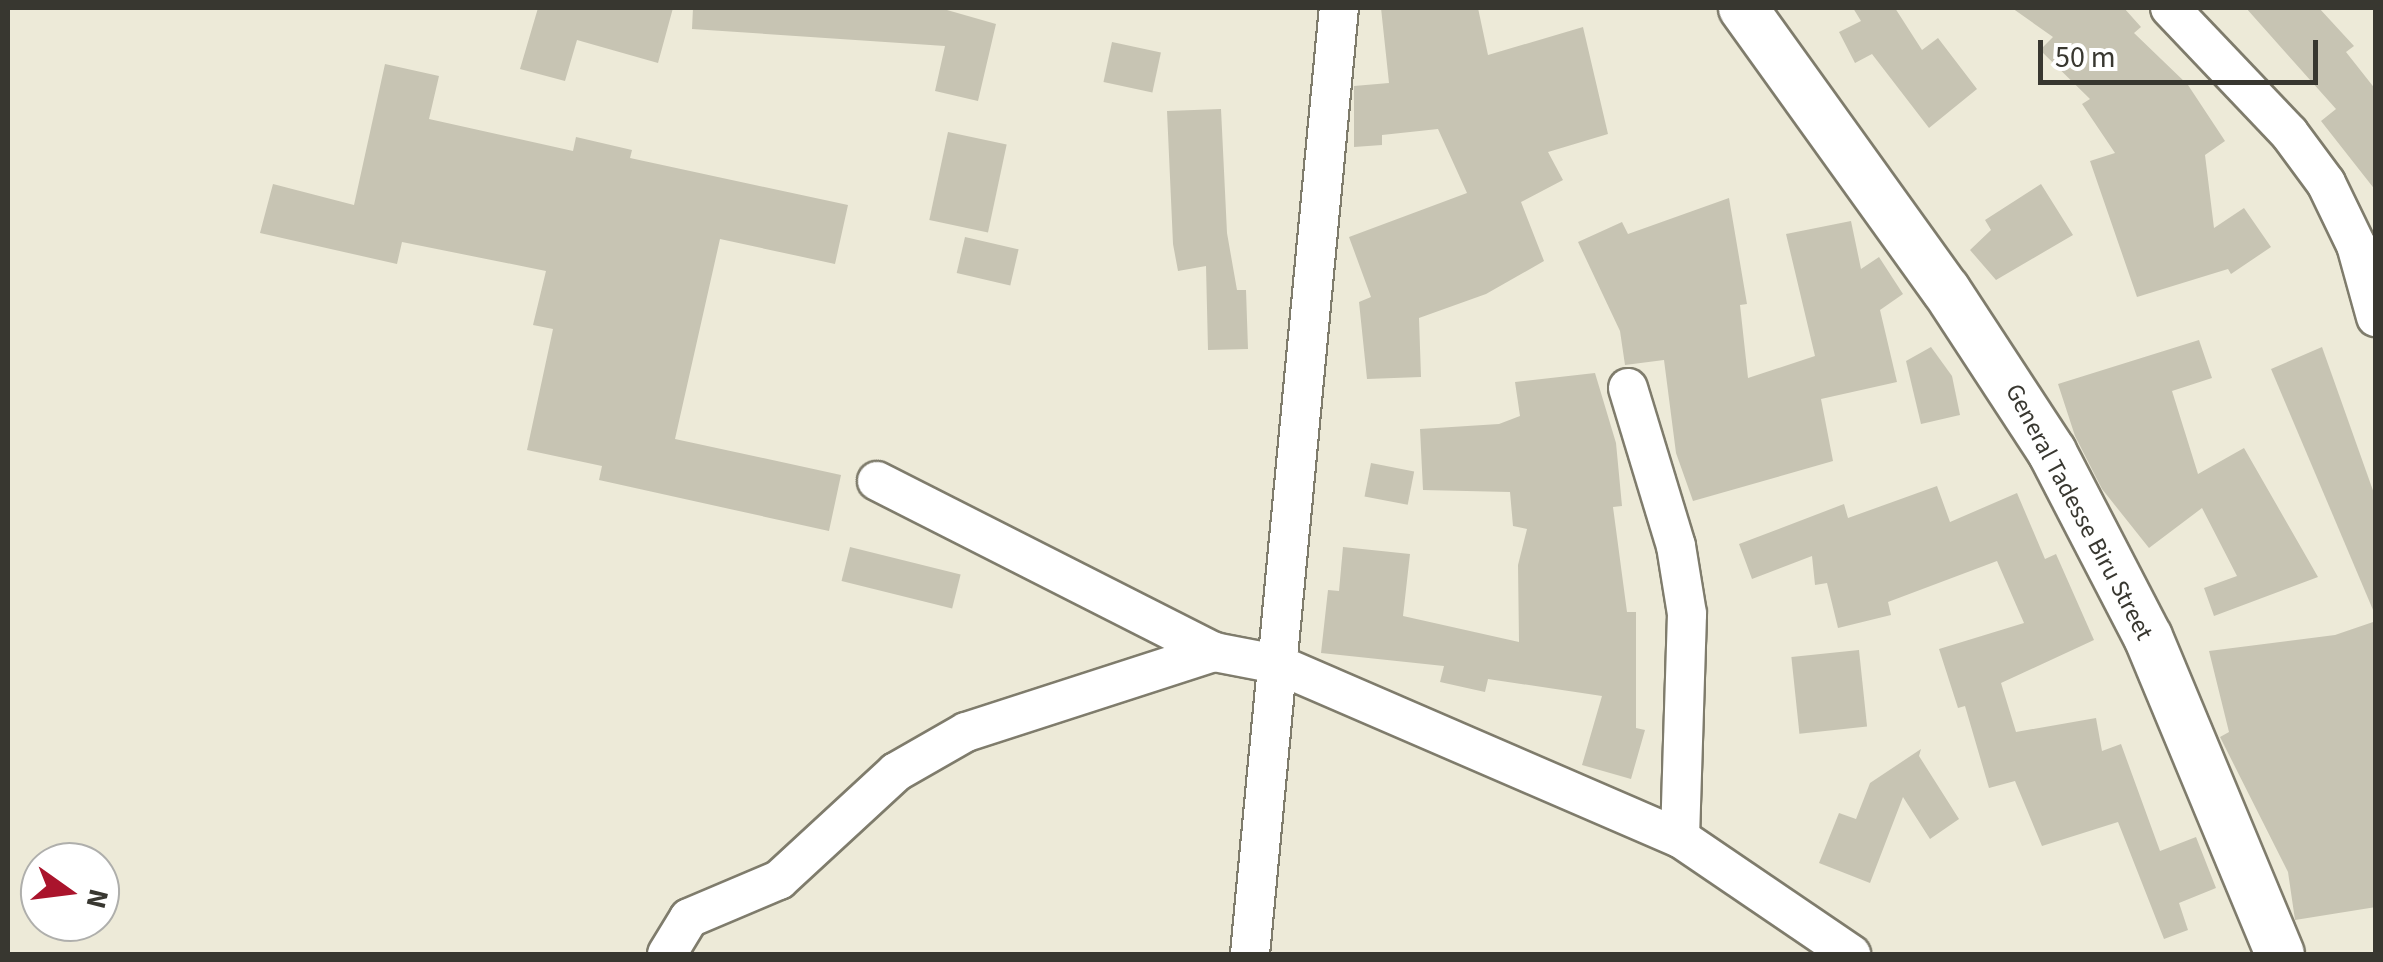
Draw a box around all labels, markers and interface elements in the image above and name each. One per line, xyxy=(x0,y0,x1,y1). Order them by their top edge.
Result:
scale bar xyxy=(2043,20,2323,82)
text: 50 m xyxy=(2055,36,2116,79)
street label: General Tadesse Biru Street xyxy=(1999,379,2159,645)
north arrow xyxy=(20,842,120,942)
text: N xyxy=(76,885,119,913)

